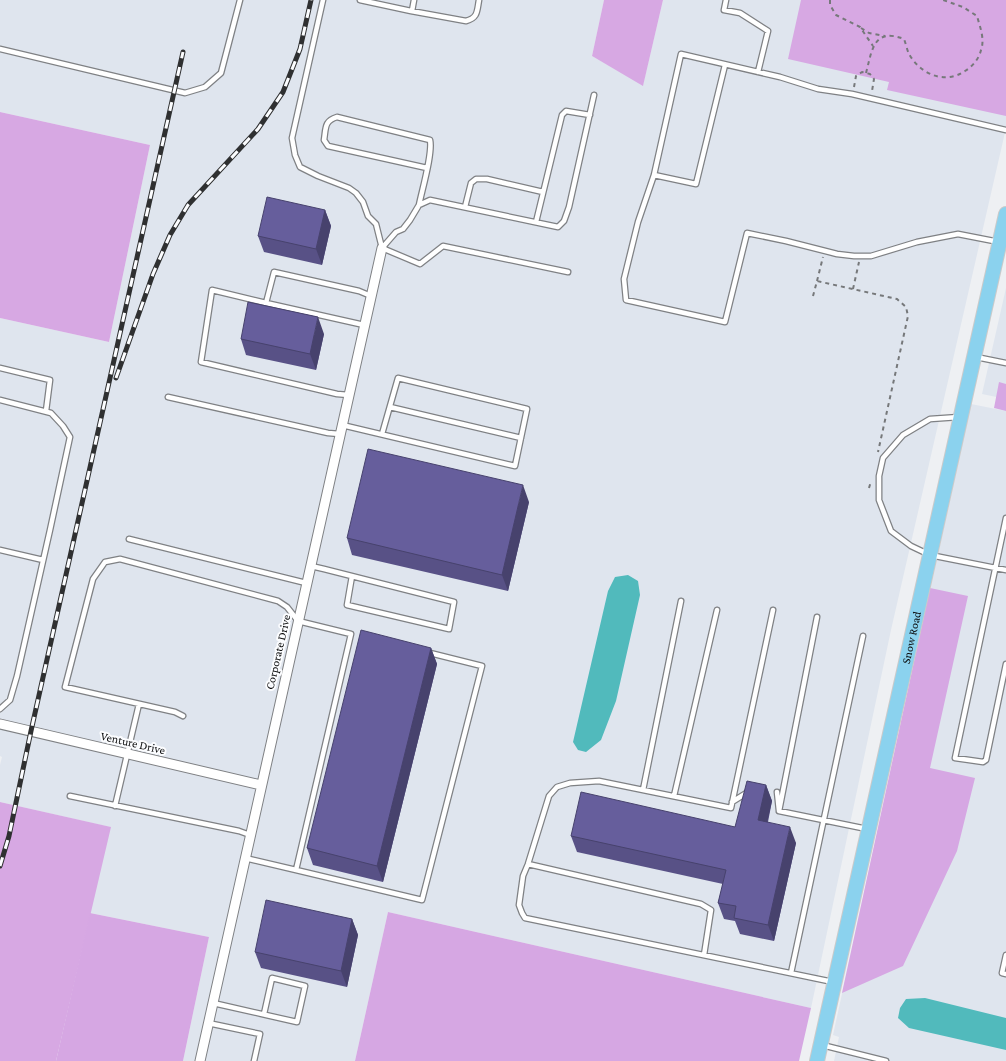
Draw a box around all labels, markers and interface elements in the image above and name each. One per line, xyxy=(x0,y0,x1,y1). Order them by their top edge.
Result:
street label: Snow Road xyxy=(899,609,924,665)
street label: Corporate Drive xyxy=(263,613,293,691)
street label: Venture Drive xyxy=(99,729,167,757)

